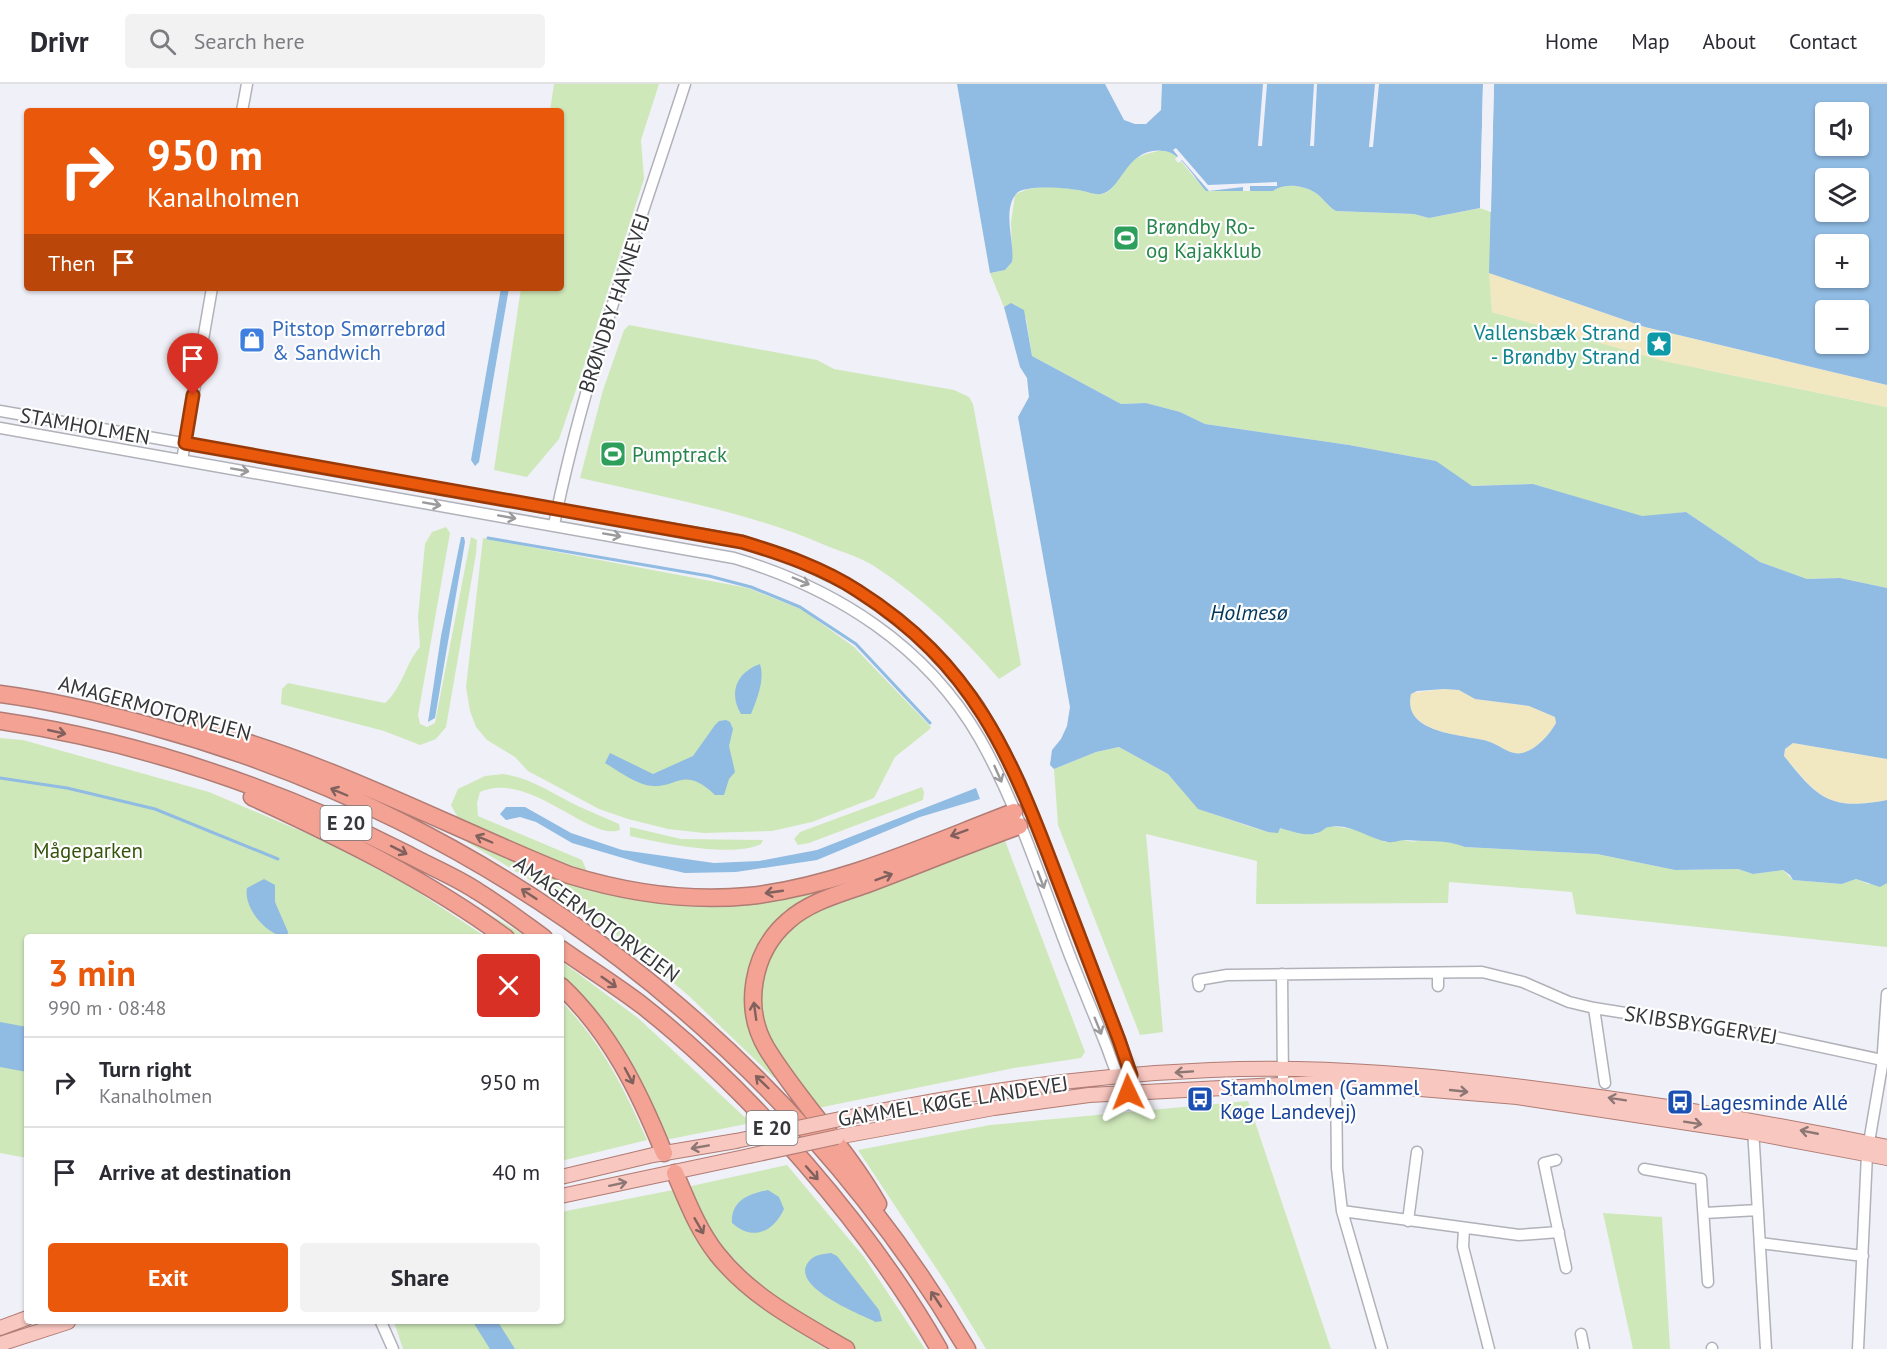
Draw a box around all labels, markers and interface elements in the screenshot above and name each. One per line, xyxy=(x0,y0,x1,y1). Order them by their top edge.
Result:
search box xyxy=(125,14,545,68)
text: Drivr xyxy=(30,23,89,60)
icon: search xyxy=(146,25,179,58)
text: Search here xyxy=(194,27,305,55)
text: Home xyxy=(1545,28,1598,55)
text: Map xyxy=(1631,28,1670,55)
text: About xyxy=(1703,28,1756,55)
text: Contact xyxy=(1789,28,1857,55)
map controls xyxy=(1815,102,1869,354)
button: sound xyxy=(1815,102,1869,156)
text: 950 m xyxy=(147,127,263,182)
icon: right xyxy=(48,132,126,210)
button: layers xyxy=(1815,168,1869,222)
text: Kanalholmen xyxy=(147,180,300,214)
street label: BRØNDBY HAVNEVEJ xyxy=(572,210,656,396)
place label: Brøndby Ro- og Kajakklub xyxy=(1146,213,1262,264)
sports icon: Brøndby Ro- og Kajakklub xyxy=(1111,223,1141,253)
button: + xyxy=(1815,234,1869,288)
icon: arrive xyxy=(107,246,140,279)
text: Then xyxy=(48,249,95,277)
button: − xyxy=(1815,300,1869,354)
place label: Pitstop Smørrebrød & Sandwich xyxy=(272,315,446,366)
place label: Vallensbæk Strand - Brøndby Strand xyxy=(1473,319,1640,370)
shop icon: Pitstop Smørrebrød & Sandwich xyxy=(237,325,267,355)
place icon: Vallensbæk Strand - Brøndby Strand xyxy=(1644,329,1674,359)
pin xyxy=(167,333,218,395)
icon: arrive xyxy=(176,342,209,375)
street label: STAMHOLMEN xyxy=(18,401,152,451)
sports icon: Pumptrack xyxy=(598,439,628,469)
place label: Pumptrack xyxy=(632,441,727,468)
one-way arrow xyxy=(229,465,249,476)
one-way arrow xyxy=(421,499,441,510)
one-way arrow xyxy=(496,512,516,523)
one-way arrow xyxy=(601,530,621,541)
one-way arrow xyxy=(791,576,809,587)
water label: Holmesø xyxy=(1210,598,1288,626)
street label: AMAGERMOTORVEJEN xyxy=(56,669,254,747)
one-way arrow xyxy=(48,726,67,738)
one-way arrow xyxy=(992,765,1004,783)
one-way arrow xyxy=(330,786,348,797)
road number: E 20 xyxy=(320,806,372,840)
one-way arrow xyxy=(950,828,969,839)
one-way arrow xyxy=(475,833,493,844)
park label: Mågeparken xyxy=(33,837,143,864)
one-way arrow xyxy=(389,845,407,856)
street label: AMAGERMOTORVEJEN xyxy=(509,850,685,988)
one-way arrow xyxy=(1036,870,1047,889)
one-way arrow xyxy=(874,871,893,882)
one-way arrow xyxy=(764,887,784,898)
one-way arrow xyxy=(521,888,538,900)
text: 3 min xyxy=(48,949,136,996)
button: close xyxy=(477,954,540,1017)
one-way arrow xyxy=(600,976,617,988)
text: 990 m · 08:48 xyxy=(48,995,166,1021)
street label: SKIBSBYGGERVEJ xyxy=(1623,1000,1779,1050)
one-way arrow xyxy=(749,1002,760,1022)
one-way arrow xyxy=(1093,1016,1104,1035)
text: Turn right xyxy=(99,1055,191,1083)
position arrow xyxy=(1096,1060,1160,1124)
icon: right xyxy=(48,1066,81,1099)
one-way arrow xyxy=(1174,1066,1194,1077)
one-way arrow xyxy=(623,1067,635,1084)
text: 950 m xyxy=(480,1068,540,1096)
street label: GAMMEL KØGE LANDEVEJ xyxy=(836,1069,1070,1133)
place label: Stamholmen (Gammel Køge Landevej) xyxy=(1220,1074,1419,1125)
one-way arrow xyxy=(754,1075,769,1089)
text: Kanalholmen xyxy=(99,1083,212,1109)
bus stop icon: Stamholmen (Gammel Køge Landevej) xyxy=(1185,1084,1215,1114)
one-way arrow xyxy=(1448,1086,1468,1097)
bus stop icon: Lagesminde Allé xyxy=(1665,1087,1695,1117)
place label: Lagesminde Allé xyxy=(1700,1089,1848,1116)
one-way arrow xyxy=(1607,1094,1627,1105)
road number: E 20 xyxy=(746,1111,798,1145)
one-way arrow xyxy=(1683,1118,1703,1129)
one-way arrow xyxy=(1800,1126,1819,1137)
one-way arrow xyxy=(690,1142,710,1153)
icon: arrive xyxy=(48,1156,81,1189)
text: Arrive at destination xyxy=(99,1158,291,1186)
text: 40 m xyxy=(492,1158,540,1186)
one-way arrow xyxy=(805,1165,819,1180)
one-way arrow xyxy=(608,1178,627,1189)
one-way arrow xyxy=(694,1217,706,1234)
button: Exit xyxy=(48,1243,288,1312)
button: Share xyxy=(300,1243,540,1312)
one-way arrow xyxy=(930,1291,942,1308)

